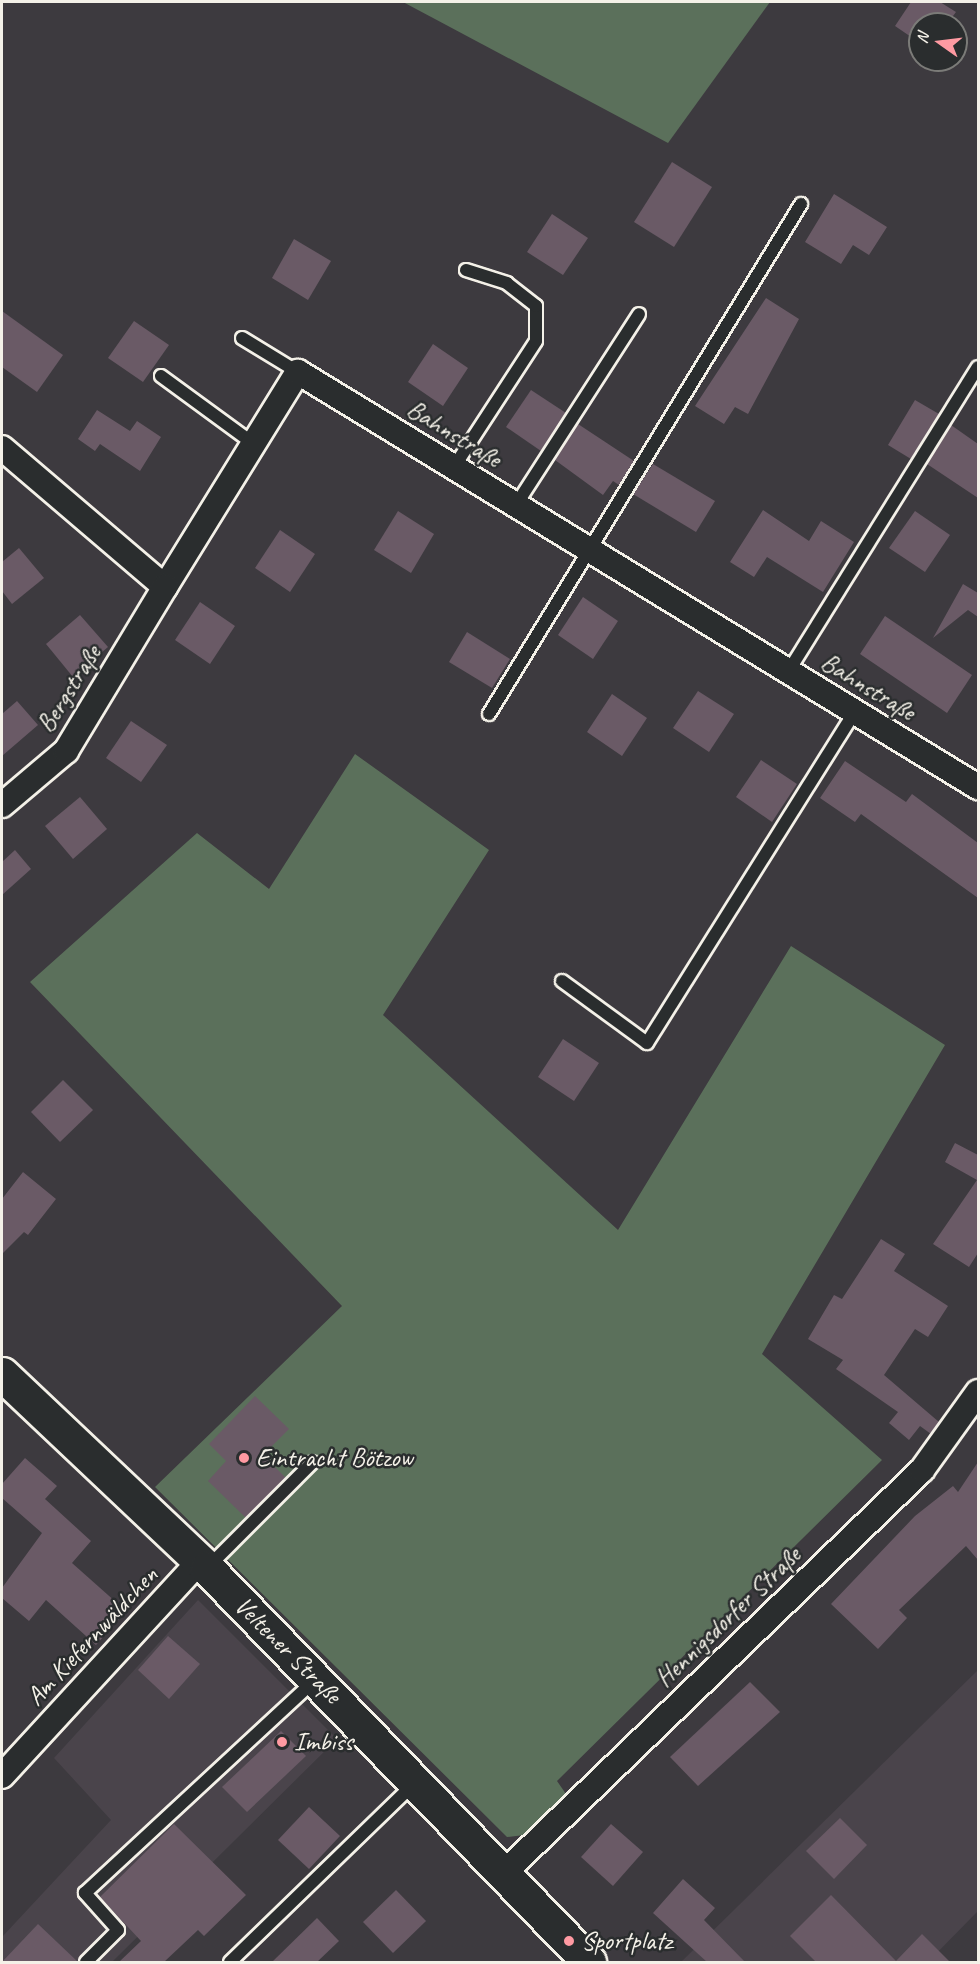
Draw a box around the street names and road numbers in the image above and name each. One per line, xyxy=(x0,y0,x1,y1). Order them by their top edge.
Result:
street label: Bahnstraße xyxy=(401,394,507,474)
street label: Bergstraße xyxy=(30,640,108,738)
street label: Bahnstraße xyxy=(815,647,921,727)
street label: Hennigsdorfer Straße xyxy=(648,1539,808,1695)
street label: Am Kiefernwäldchen xyxy=(20,1560,164,1712)
street label: Veltener Straße xyxy=(228,1590,348,1710)

